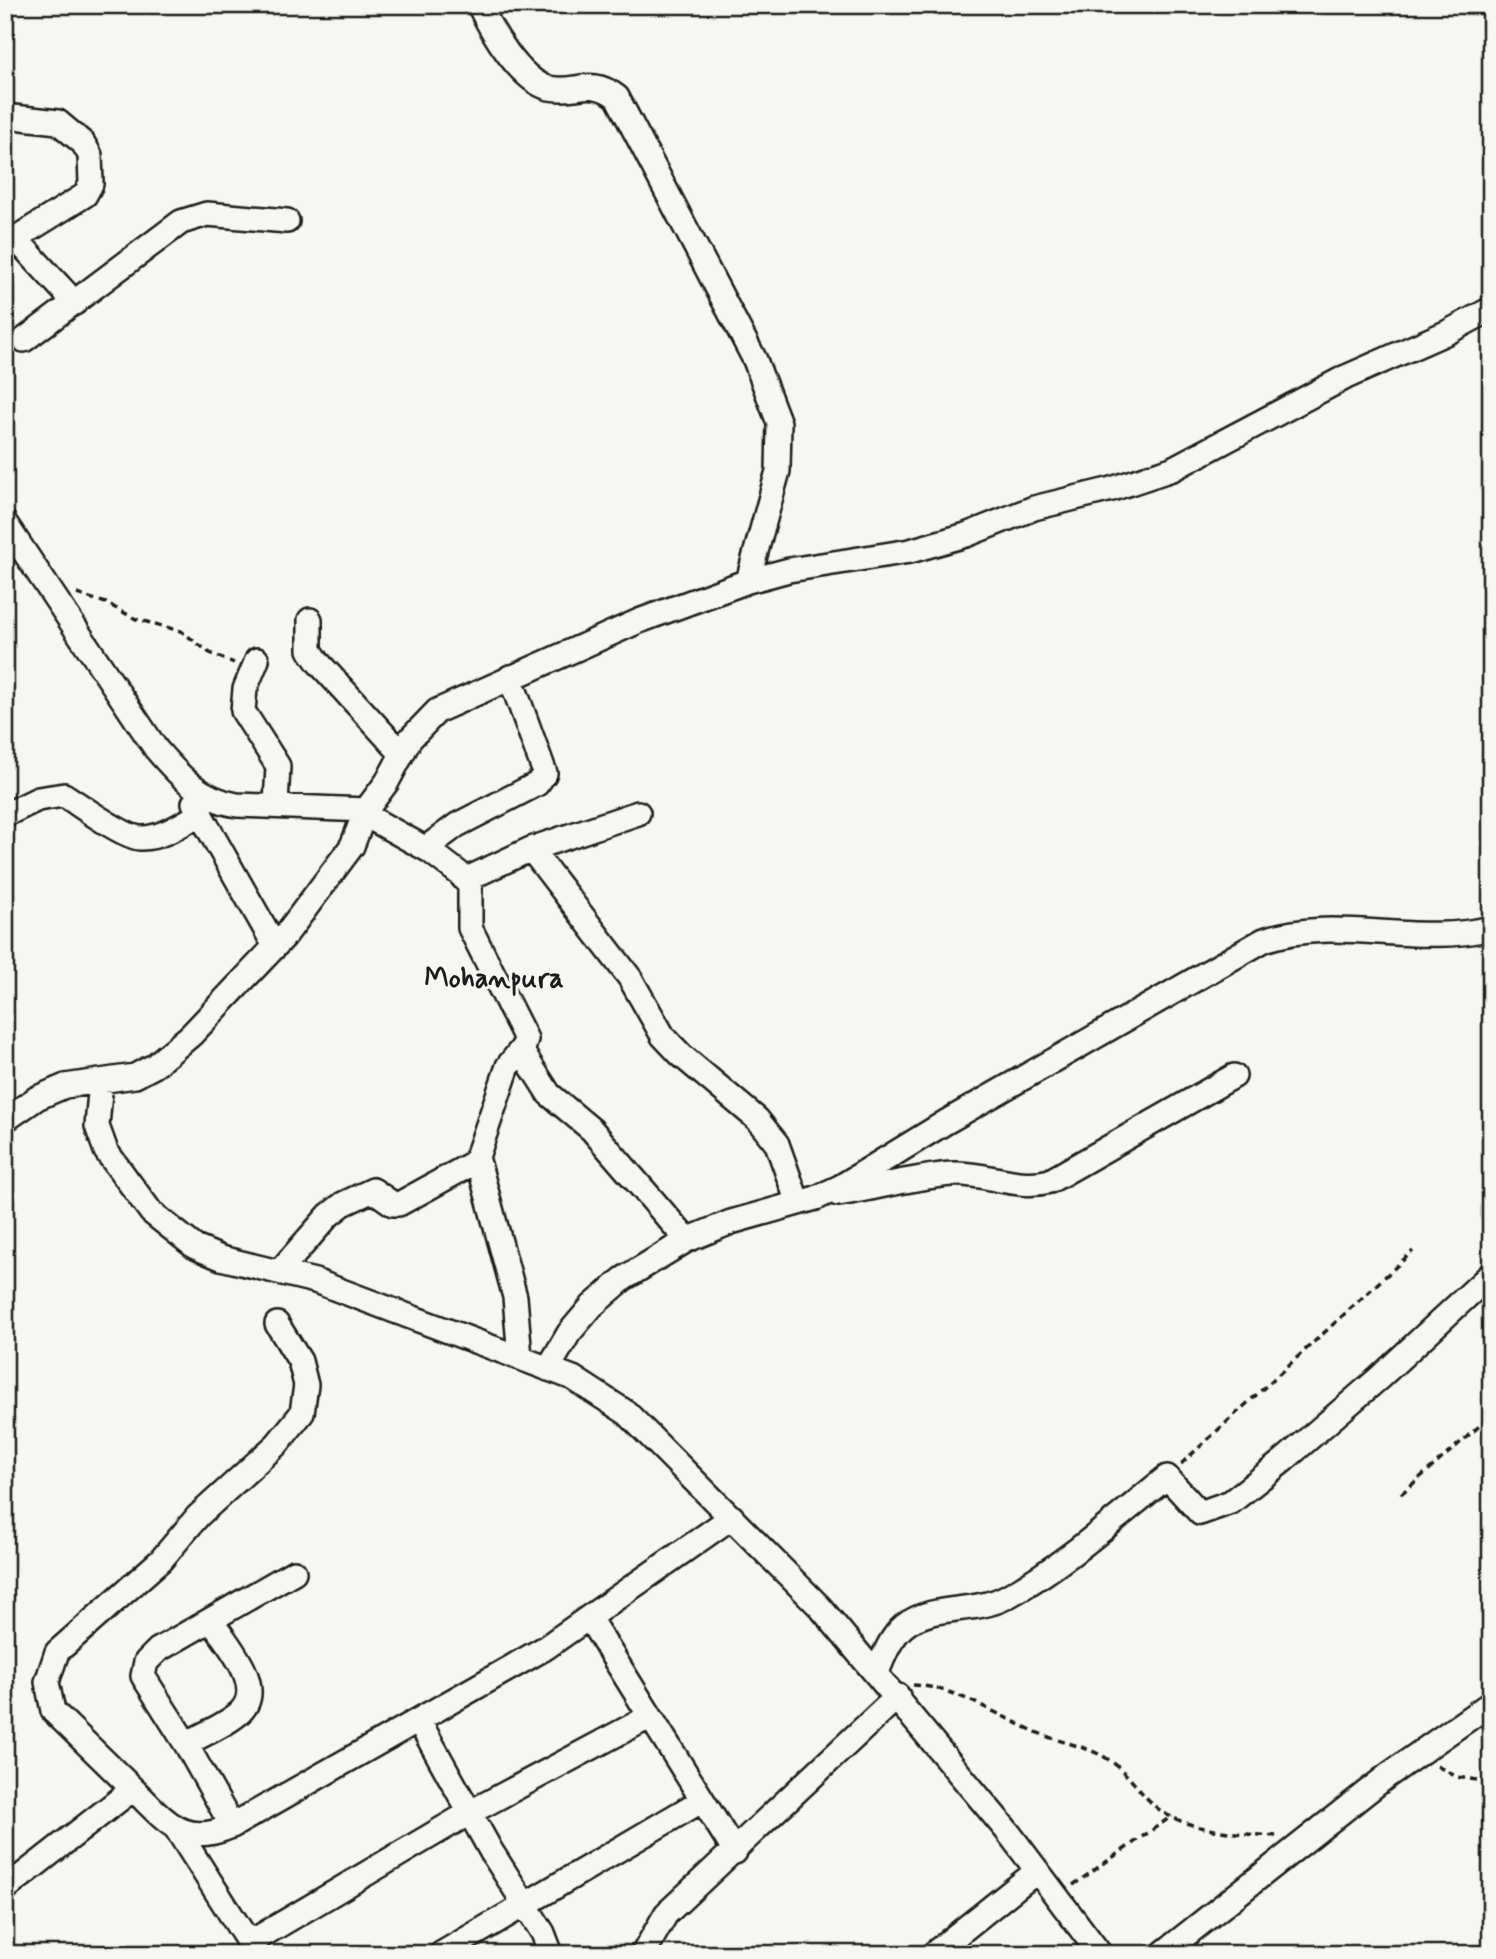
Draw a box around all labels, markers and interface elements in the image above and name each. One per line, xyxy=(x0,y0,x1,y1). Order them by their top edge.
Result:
district label: Mohanpura xyxy=(424,961,564,998)

